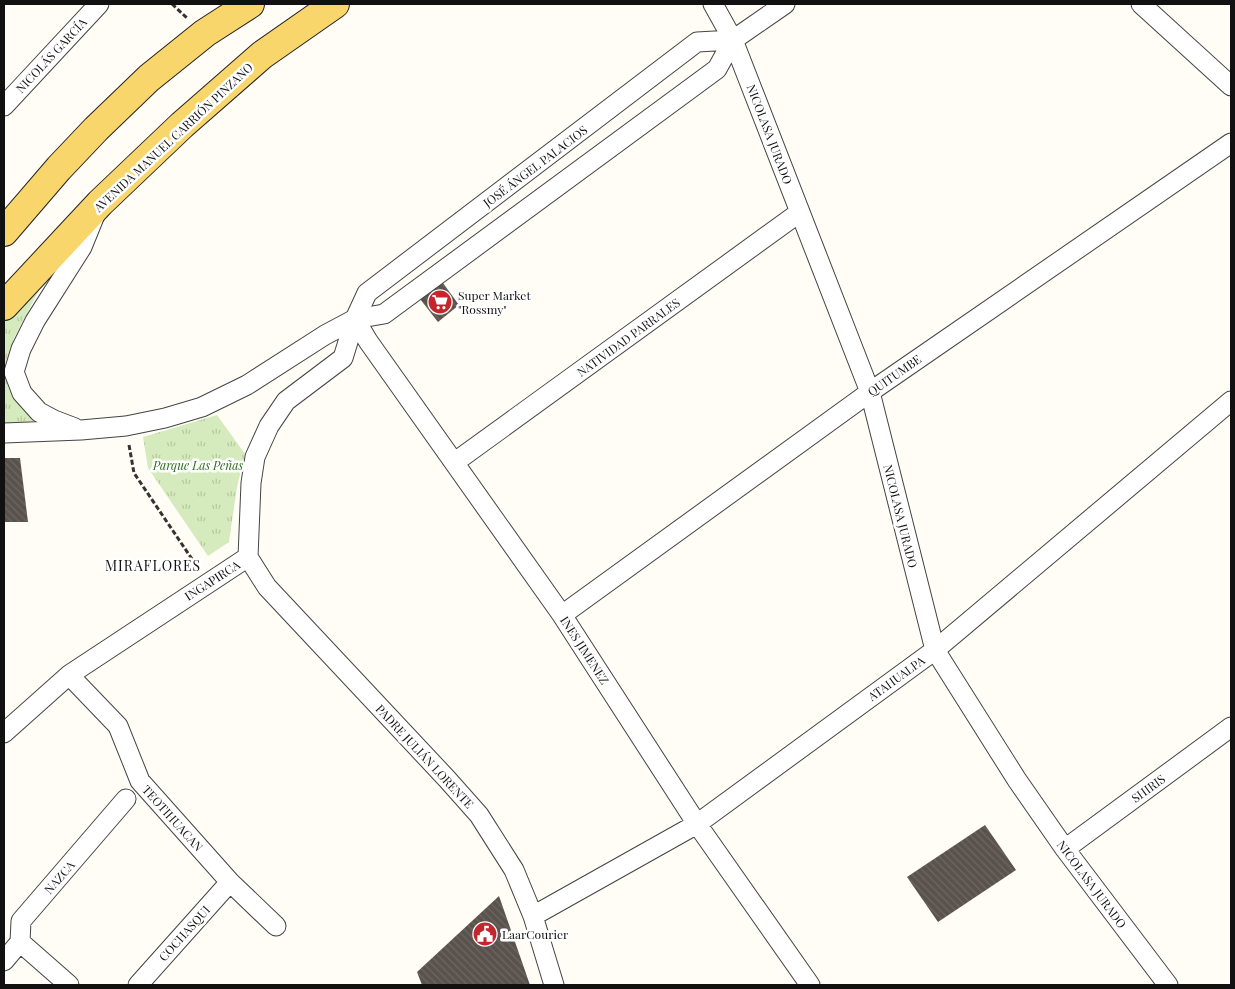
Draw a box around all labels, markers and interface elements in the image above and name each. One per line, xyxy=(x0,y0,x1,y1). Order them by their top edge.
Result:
street label: NICOLÁS GARCÍA xyxy=(12,14,90,96)
street label: AVENIDA MANUEL CARRIÓN PINZANO xyxy=(89,59,256,216)
street label: NICOLASA JURADO xyxy=(744,82,796,186)
street label: JOSÉ ÁNGEL PALACIOS xyxy=(479,122,590,211)
place label: Super Market "Rossmy" xyxy=(458,287,531,317)
supermarket icon: Super Market "Rossmy" xyxy=(427,289,453,315)
street label: NATIVIDAD PARRALES xyxy=(573,294,683,380)
street label: QUITUMBE xyxy=(864,351,924,399)
park label: Parque Las Peñas xyxy=(152,457,243,473)
street label: NICOLASA JURADO xyxy=(880,463,922,569)
district label: MIRAFLORES xyxy=(105,556,201,575)
street label: INGAPIRCA xyxy=(181,556,243,604)
street label: INES JIMENEZ xyxy=(557,613,613,687)
street label: ATAHUALPA xyxy=(864,652,928,705)
street label: PADRE JULIÁN LORENTE xyxy=(373,701,477,811)
street label: SHIRIS xyxy=(1128,770,1168,806)
street label: TEOTIHUACAN xyxy=(139,782,207,855)
street label: NICOLASA JURADO xyxy=(1054,837,1130,931)
street label: NAZCA xyxy=(40,857,78,897)
street label: COCHASQUI xyxy=(155,902,213,964)
public building icon: LaarCourier xyxy=(472,921,498,947)
place label: LaarCourier xyxy=(502,926,569,942)

